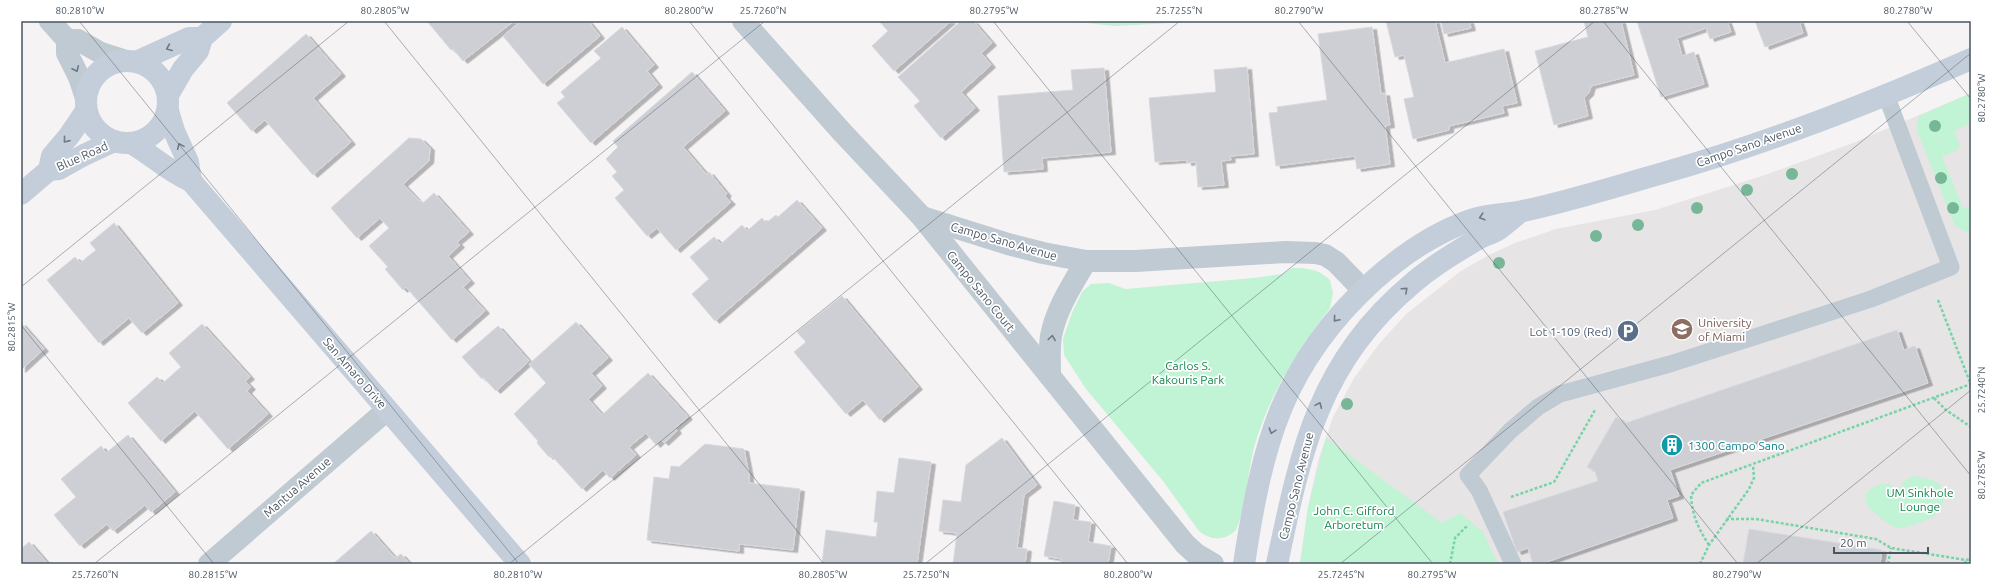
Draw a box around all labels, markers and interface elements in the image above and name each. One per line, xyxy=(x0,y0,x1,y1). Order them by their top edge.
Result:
text: 80.2810°W xyxy=(56,5,104,16)
text: 80.2805°W xyxy=(361,5,409,16)
text: 80.2800°W xyxy=(665,5,713,16)
text: 25.7260°N xyxy=(740,5,786,16)
text: 80.2795°W xyxy=(970,5,1018,16)
text: 25.7255°N xyxy=(1156,5,1202,16)
text: 80.2790°W xyxy=(1275,5,1323,16)
text: 80.2785°W xyxy=(1580,5,1628,16)
text: 80.2780°W xyxy=(1884,5,1932,16)
one-way arrow xyxy=(165,43,172,51)
one-way arrow xyxy=(71,65,79,72)
text: 80.2780°W xyxy=(1976,74,1987,122)
street label: Campo Sano Avenue xyxy=(1695,121,1803,169)
one-way arrow xyxy=(64,135,71,142)
street label: Blue Road xyxy=(54,139,110,173)
one-way arrow xyxy=(177,142,185,149)
one-way arrow xyxy=(1479,212,1486,220)
street label: Campo Sano Avenue xyxy=(949,220,1059,262)
street label: Campo Sano Court xyxy=(944,248,1018,334)
one-way arrow xyxy=(1400,287,1408,294)
text: 80.2815°W xyxy=(6,303,17,351)
one-way arrow xyxy=(1334,314,1341,321)
school or university icon: University of Miami xyxy=(1669,316,1695,342)
place label: University of Miami xyxy=(1698,316,1752,343)
parking icon: Lot 1-109 (Red) xyxy=(1615,318,1641,344)
place label: Lot 1-109 (Red) xyxy=(1529,325,1612,339)
one-way arrow xyxy=(1047,334,1056,341)
street label: San Amaro Drive xyxy=(321,335,389,411)
park label: Carlos S. Kakouris Park xyxy=(1152,359,1224,386)
text: 25.7240°N xyxy=(1976,367,1987,413)
one-way arrow xyxy=(1315,402,1323,409)
one-way arrow xyxy=(1268,427,1277,434)
street label: Campo Sano Avenue xyxy=(1276,431,1316,541)
building icon: 1300 Campo Sano xyxy=(1659,432,1685,458)
place label: 1300 Campo Sano xyxy=(1688,439,1785,452)
text: 80.2785°W xyxy=(1976,451,1987,499)
street label: Mantua Avenue xyxy=(261,454,333,520)
park label: UM Sinkhole Lounge xyxy=(1886,486,1954,513)
park label: John C. Gifford Arboretum xyxy=(1313,504,1395,531)
scale bar xyxy=(1834,529,1928,555)
text: 20 m xyxy=(1840,536,1867,549)
text: 25.7260°N xyxy=(72,569,118,580)
text: 80.2815°W xyxy=(189,569,237,580)
text: 80.2810°W xyxy=(494,569,542,580)
text: 80.2805°W xyxy=(799,569,847,580)
text: 25.7250°N xyxy=(903,569,949,580)
text: 80.2800°W xyxy=(1104,569,1152,580)
text: 25.7245°N xyxy=(1318,569,1364,580)
text: 80.2795°W xyxy=(1408,569,1456,580)
text: 80.2790°W xyxy=(1713,569,1761,580)

